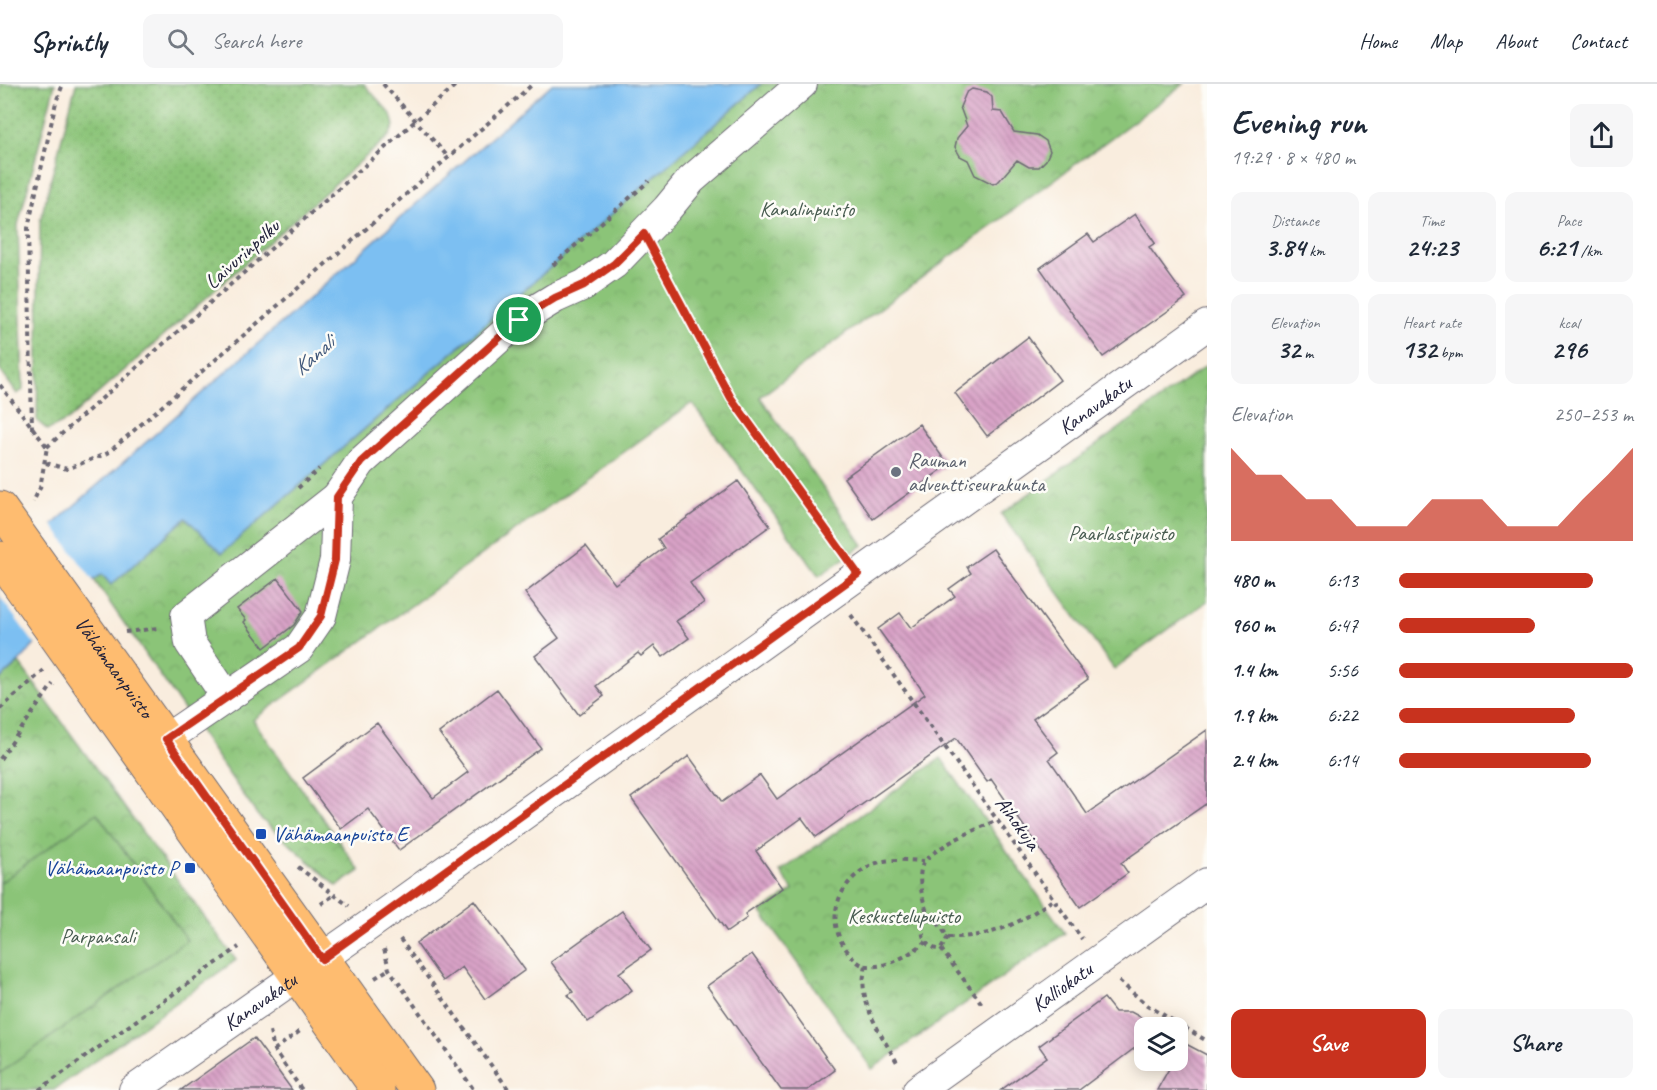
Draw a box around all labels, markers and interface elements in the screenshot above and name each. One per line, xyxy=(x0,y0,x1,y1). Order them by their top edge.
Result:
search box xyxy=(143,14,563,68)
text: Sprintly xyxy=(30,24,107,59)
icon: search xyxy=(164,25,197,58)
text: Search here xyxy=(212,27,301,55)
text: Home xyxy=(1359,28,1397,54)
text: Map xyxy=(1430,28,1462,54)
text: About xyxy=(1495,28,1537,54)
text: Contact xyxy=(1570,28,1627,54)
text: Evening run xyxy=(1231,101,1366,143)
button: share xyxy=(1570,104,1633,167)
text: 19:29 · 8 × 480 m xyxy=(1231,145,1355,170)
park label: Kanalinpuisto xyxy=(760,196,856,222)
text: Distance xyxy=(1271,211,1319,231)
text: Time xyxy=(1420,211,1444,231)
text: Pace xyxy=(1557,211,1581,231)
street label: Laivurinpolku xyxy=(199,213,286,294)
text: 3.84 xyxy=(1265,231,1305,264)
text: 24:23 xyxy=(1406,231,1458,264)
text: 6:21 xyxy=(1536,231,1577,264)
text: km xyxy=(1305,241,1325,261)
text: /km xyxy=(1577,241,1602,261)
pin xyxy=(493,294,544,345)
icon: arrive xyxy=(502,303,535,336)
text: Elevation xyxy=(1270,313,1320,333)
text: Heart rate xyxy=(1403,313,1461,333)
text: kcal xyxy=(1558,313,1580,333)
water label: Kanali xyxy=(287,326,345,381)
text: 32 xyxy=(1277,333,1300,366)
text: 132 xyxy=(1402,333,1437,366)
text: 296 xyxy=(1551,333,1587,366)
text: m xyxy=(1300,343,1313,363)
text: bpm xyxy=(1437,343,1462,363)
street label: Kanavakatu xyxy=(1053,370,1138,440)
text: Elevation xyxy=(1231,402,1293,427)
text: 250–253 m xyxy=(1554,402,1633,427)
place label: Rauman adventtiseurakunta xyxy=(908,447,1046,497)
marker: Rauman adventtiseurakunta xyxy=(889,465,903,479)
park label: Paarlastipuisto xyxy=(1068,520,1175,546)
text: 480 m xyxy=(1231,568,1274,593)
text: 6:13 xyxy=(1327,568,1358,593)
street label: Vähämaanpuisto xyxy=(69,612,161,725)
text: 960 m xyxy=(1231,613,1274,638)
text: 6:47 xyxy=(1327,613,1358,638)
text: 1.4 km xyxy=(1231,658,1278,683)
text: 5:56 xyxy=(1327,658,1358,683)
text: 1.9 km xyxy=(1231,703,1277,728)
text: 6:22 xyxy=(1327,703,1358,728)
text: 2.4 km xyxy=(1231,748,1278,773)
text: 6:14 xyxy=(1327,748,1358,773)
street label: Aihokuja xyxy=(990,791,1047,857)
place label: Vähämaanpuisto E xyxy=(273,821,410,847)
marker: Vähämaanpuisto E xyxy=(254,827,268,841)
place label: Vähämaanpuisto P xyxy=(45,855,181,881)
marker: Vähämaanpuisto P xyxy=(183,861,197,875)
park label: Keskustelupuisto xyxy=(848,903,962,929)
park label: Parpansali xyxy=(61,923,138,949)
street label: Kalliokatu xyxy=(1026,956,1098,1018)
street label: Kanavakatu xyxy=(218,966,303,1036)
button: Save xyxy=(1231,1009,1426,1078)
button: Share xyxy=(1438,1009,1633,1078)
map controls xyxy=(1134,1017,1188,1071)
button: layers xyxy=(1134,1017,1188,1071)

